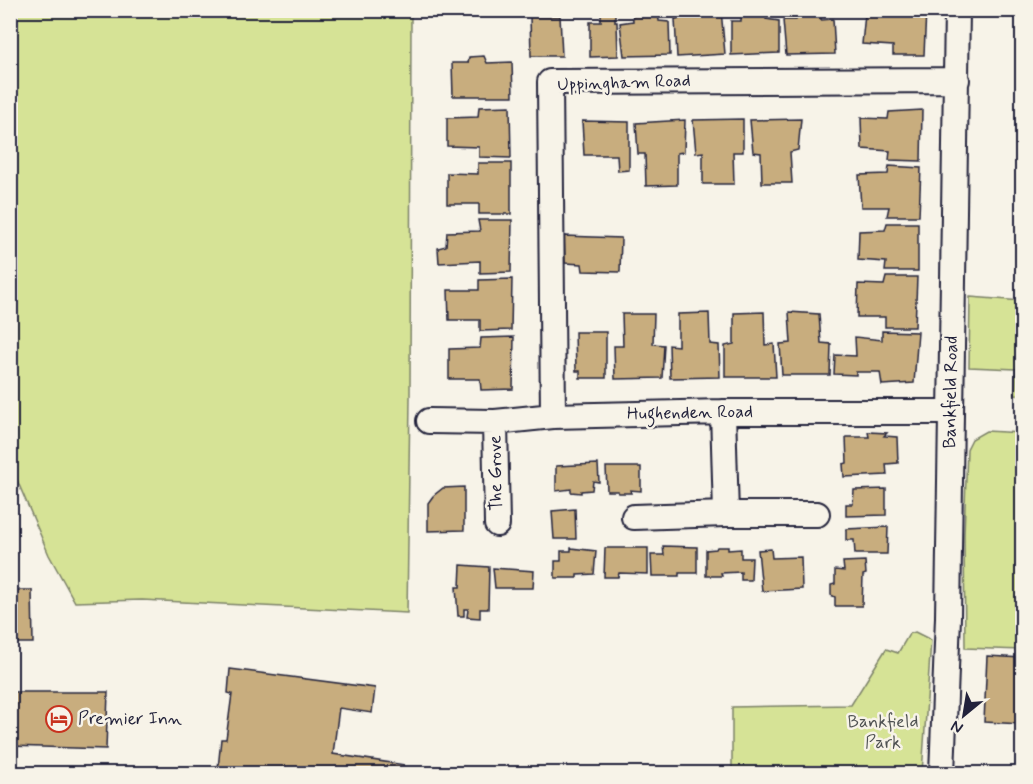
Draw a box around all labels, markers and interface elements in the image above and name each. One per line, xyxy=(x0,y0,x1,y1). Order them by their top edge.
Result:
street label: Uppingham Road xyxy=(557,69,691,97)
street label: Bankfield Road xyxy=(938,335,964,449)
street label: Hughenden Road xyxy=(627,400,753,428)
street label: The Grove xyxy=(483,435,509,511)
north arrow xyxy=(934,685,994,745)
hotel icon: Premier Inn xyxy=(44,704,74,734)
place label: Premier Inn xyxy=(78,707,182,731)
park label: Bankfield Park xyxy=(848,710,918,755)
text: N xyxy=(947,715,967,738)

